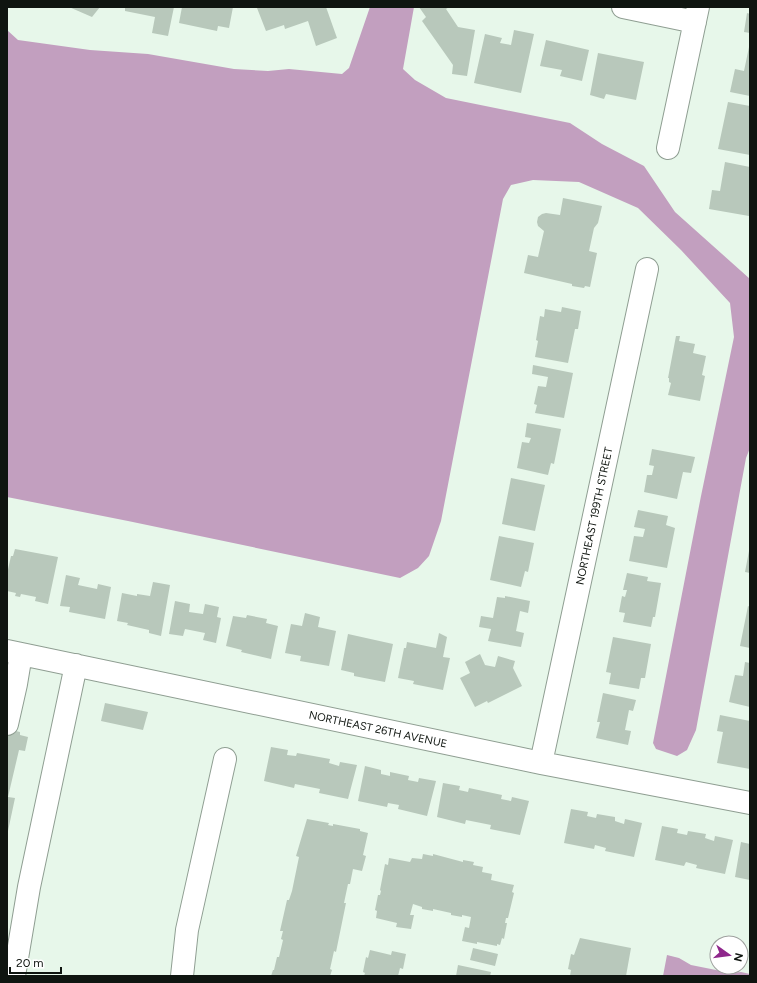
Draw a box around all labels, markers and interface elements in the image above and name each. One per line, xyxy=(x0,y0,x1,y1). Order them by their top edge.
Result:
street label: NORTHEAST 199TH STREET xyxy=(574,446,615,586)
street label: NORTHEAST 26TH AVENUE xyxy=(308,708,448,751)
north arrow xyxy=(709,935,749,975)
scale bar xyxy=(10,949,61,975)
text: N xyxy=(731,952,746,963)
text: 20 m xyxy=(16,956,44,970)

